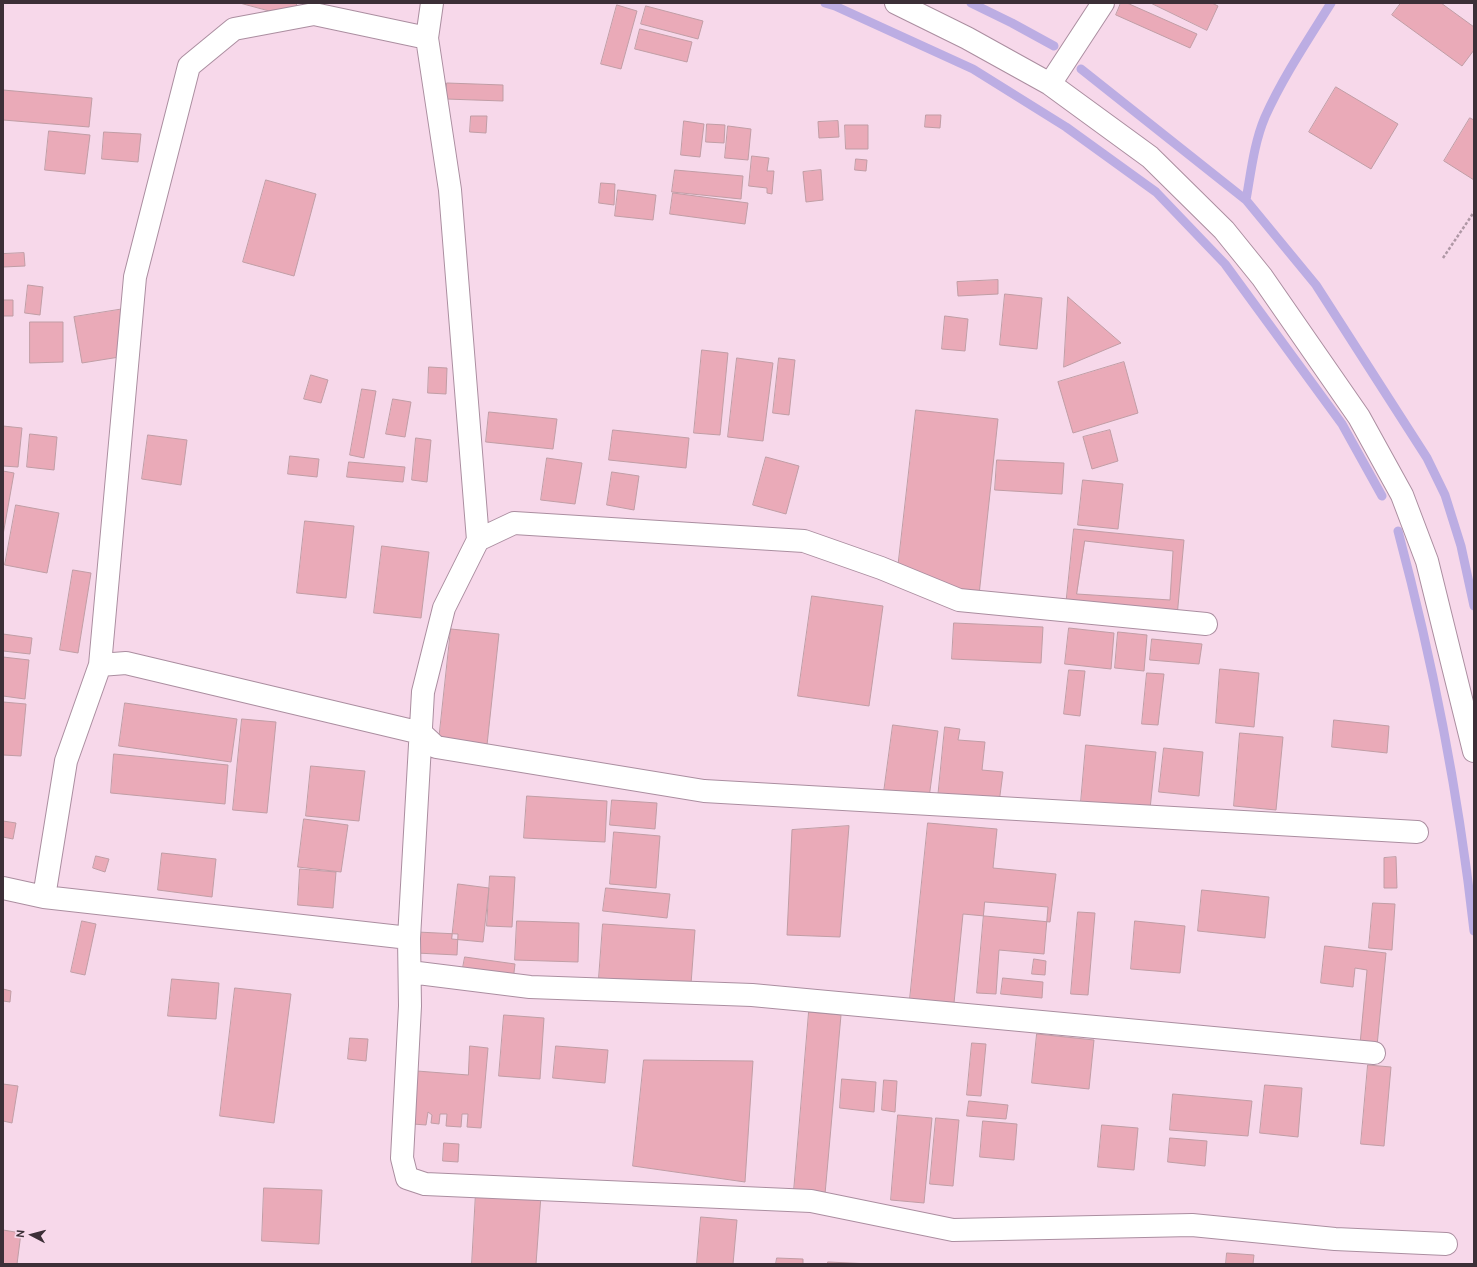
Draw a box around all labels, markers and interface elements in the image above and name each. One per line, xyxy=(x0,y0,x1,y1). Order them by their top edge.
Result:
north arrow xyxy=(12,1215,52,1255)
text: N xyxy=(13,1229,27,1238)

